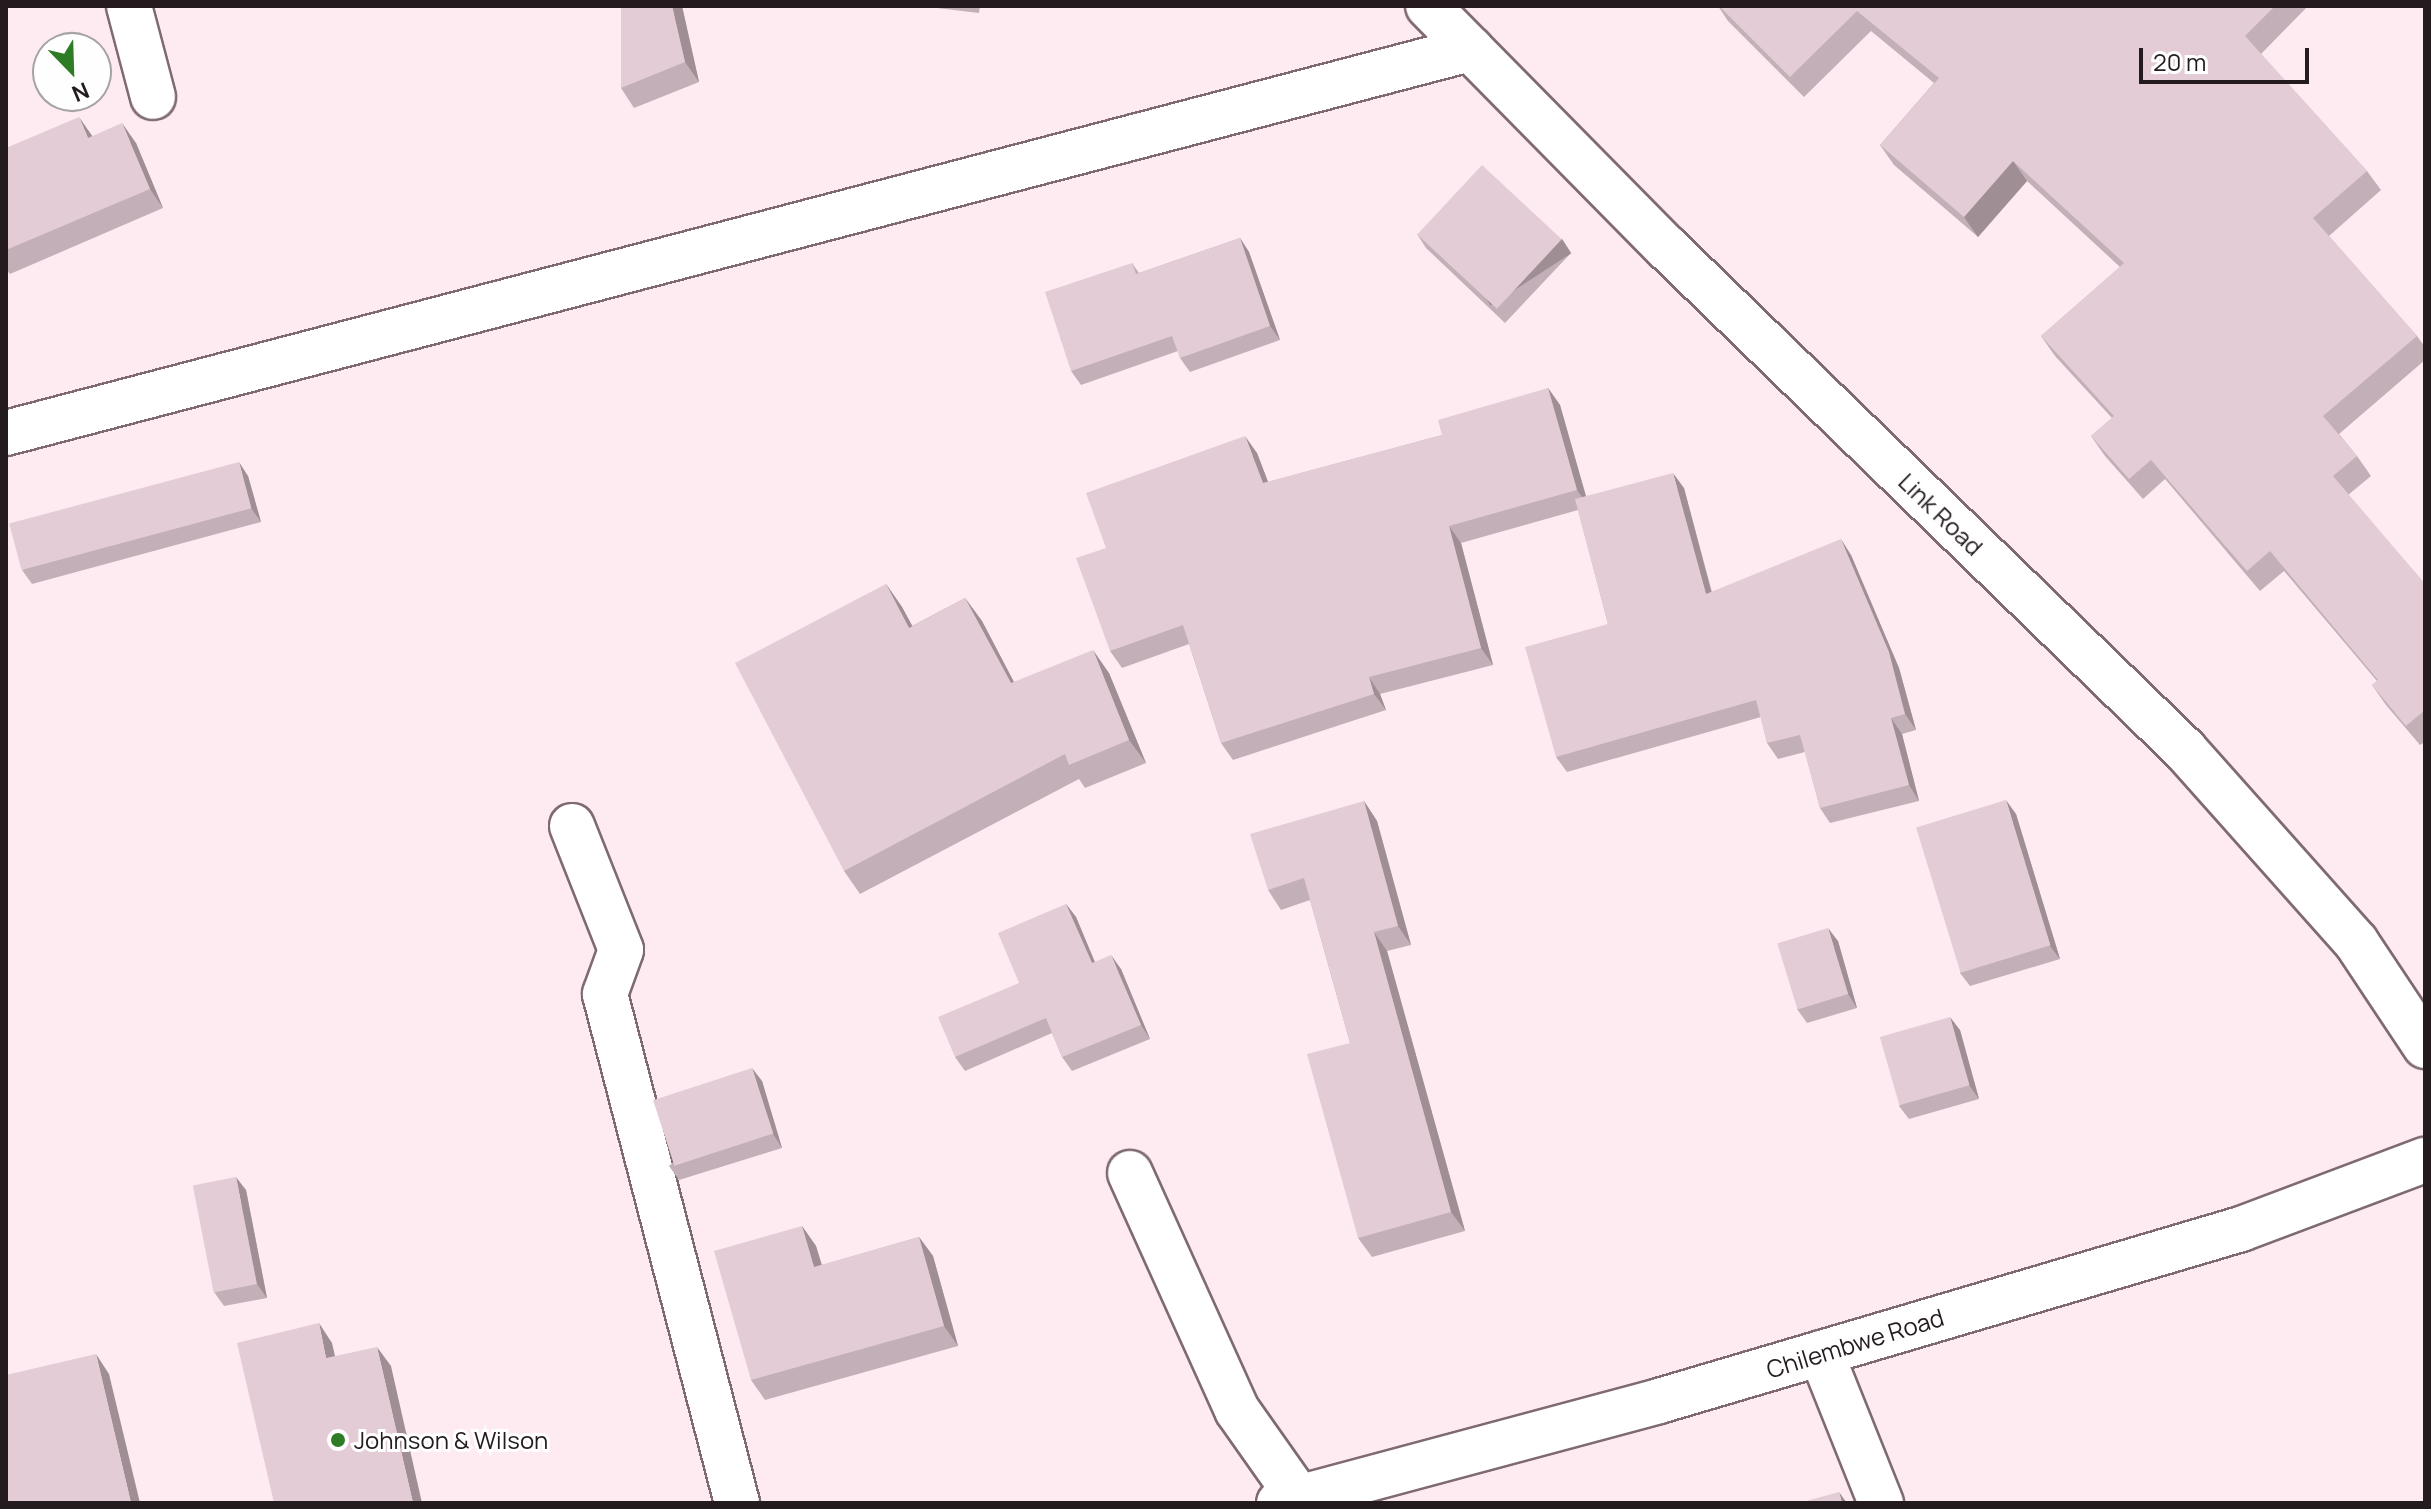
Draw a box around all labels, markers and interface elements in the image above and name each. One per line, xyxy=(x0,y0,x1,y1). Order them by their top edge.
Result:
north arrow xyxy=(32,32,112,112)
scale bar xyxy=(2143,32,2313,82)
text: 20 m xyxy=(2153,45,2206,78)
text: N xyxy=(67,75,94,109)
street label: Link Road xyxy=(1893,467,1989,561)
street label: Chilembwe Road xyxy=(1763,1302,1947,1384)
place label: Johnson & Wilson xyxy=(354,1426,548,1454)
marker: Johnson & Wilson xyxy=(329,1431,347,1449)

